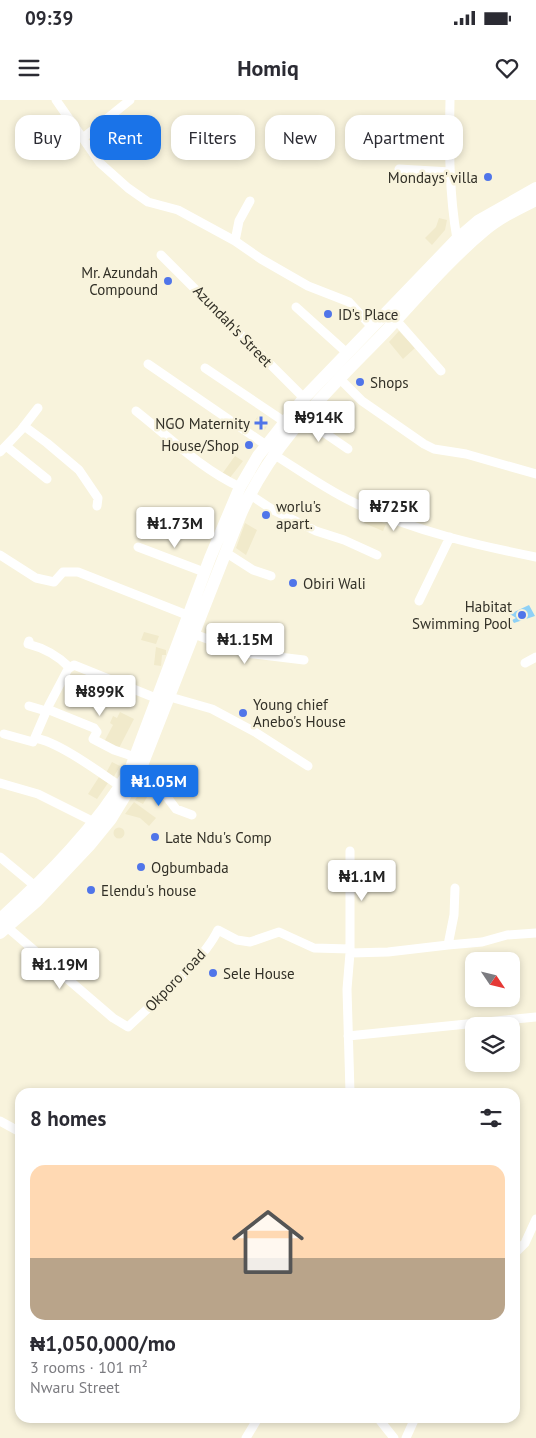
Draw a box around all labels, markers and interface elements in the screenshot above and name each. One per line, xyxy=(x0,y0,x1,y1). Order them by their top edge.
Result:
text: 09:39 xyxy=(25,6,73,30)
icon: menu xyxy=(15,54,43,82)
text: Homiq xyxy=(237,54,299,82)
icon: heart xyxy=(493,54,521,82)
chip: Buy xyxy=(15,115,80,160)
chip: Rent xyxy=(90,115,161,160)
chip: Filters xyxy=(171,115,255,160)
chip: New xyxy=(265,115,335,160)
chip: Apartment xyxy=(345,115,463,160)
place label: Mondays' villa xyxy=(388,168,478,187)
marker: Mondays' villa xyxy=(482,171,494,183)
place label: Mr. Azundah Compound xyxy=(81,263,158,299)
marker: Mr. Azundah Compound xyxy=(162,275,174,287)
street label: Azundah's Street xyxy=(189,281,277,371)
place label: ID's Place xyxy=(338,305,398,324)
marker: ID's Place xyxy=(322,308,334,320)
place label: Shops xyxy=(370,373,409,392)
marker: Shops xyxy=(354,376,366,388)
pin: ₦914K xyxy=(284,400,354,443)
text: ₦914K xyxy=(295,407,343,427)
place label: NGO Maternity xyxy=(155,414,250,433)
marker: NGO Maternity xyxy=(254,416,268,430)
place label: House/Shop xyxy=(161,436,239,455)
marker: House/Shop xyxy=(243,439,255,451)
pin: ₦725K xyxy=(359,490,429,532)
text: ₦725K xyxy=(370,496,418,516)
place label: worlu's apart. xyxy=(276,497,321,533)
pin: ₦1.73M xyxy=(134,506,216,549)
marker: worlu's apart. xyxy=(260,509,272,521)
text: ₦1.73M xyxy=(147,513,203,533)
place label: Obiri Wali xyxy=(303,574,366,593)
marker: Obiri Wali xyxy=(287,577,299,589)
place label: Habitat Swimming Pool xyxy=(412,597,513,633)
marker: Habitat Swimming Pool xyxy=(516,609,528,621)
pin: ₦1.15M xyxy=(204,622,286,665)
text: ₦1.15M xyxy=(217,629,273,649)
pin: ₦899K xyxy=(65,674,135,717)
text: ₦899K xyxy=(76,681,124,701)
place label: Young chief Anebo's House xyxy=(253,695,346,731)
marker: Young chief Anebo's House xyxy=(237,707,249,719)
pin: ₦1.05M xyxy=(118,764,200,807)
text: ₦1.05M xyxy=(131,771,187,791)
place label: Late Ndu's Comp xyxy=(165,828,272,847)
marker: Late Ndu's Comp xyxy=(149,831,161,843)
place label: Ogbumbada xyxy=(151,858,229,877)
pin: ₦1.1M xyxy=(327,860,397,902)
marker: Ogbumbada xyxy=(135,861,147,873)
text: ₦1.1M xyxy=(339,866,385,886)
place label: Elendu's house xyxy=(101,881,196,900)
marker: Elendu's house xyxy=(85,884,97,896)
street label: Okporo road xyxy=(141,945,209,1015)
pin: ₦1.19M xyxy=(19,948,101,990)
north arrow xyxy=(465,952,520,1008)
map controls xyxy=(465,952,520,1072)
text: ₦1.19M xyxy=(32,954,88,974)
place label: Sele House xyxy=(223,964,295,983)
marker: Sele House xyxy=(207,967,219,979)
button: layers xyxy=(465,1017,520,1072)
icon: filters xyxy=(477,1104,505,1132)
text: 8 homes xyxy=(30,1105,106,1132)
icon: home xyxy=(223,1197,313,1287)
text: ₦1,050,000/mo xyxy=(30,1330,176,1357)
text: 3 rooms · 101 m² xyxy=(30,1357,148,1377)
text: Nwaru Street xyxy=(30,1377,120,1397)

